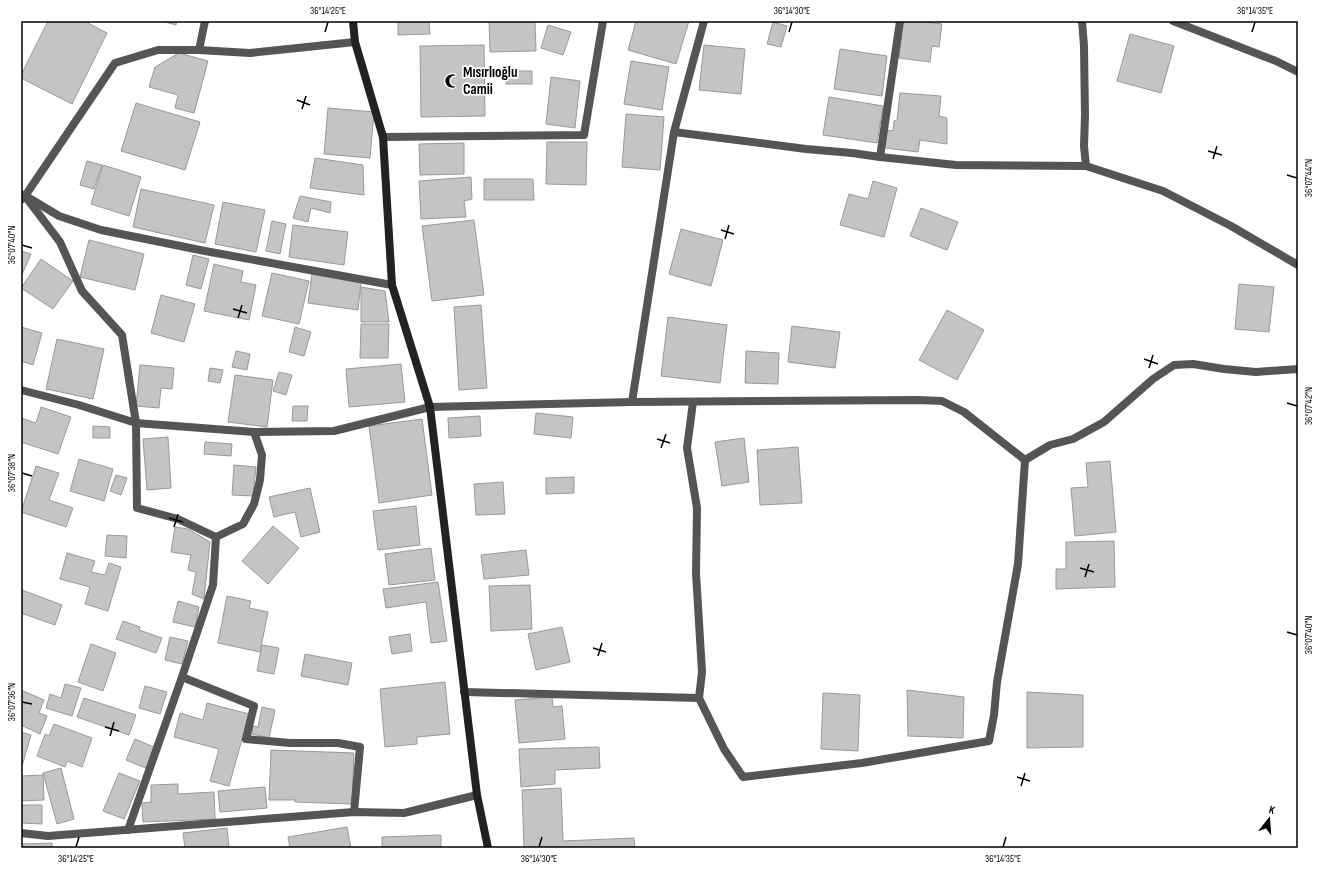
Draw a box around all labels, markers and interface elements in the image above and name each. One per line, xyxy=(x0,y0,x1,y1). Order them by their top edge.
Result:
text: 36°14'25"E xyxy=(310,5,346,17)
text: 36°14'30"E xyxy=(774,5,810,17)
text: 36°14'35"E xyxy=(1237,5,1273,17)
place label: Mısırlıoğlu Camii xyxy=(463,63,517,99)
mosque icon: Mısırlıoğlu Camii xyxy=(444,73,460,89)
text: 36°07'44"N xyxy=(1303,159,1315,197)
text: 36°07'40"N xyxy=(6,226,18,264)
text: 36°07'42"N xyxy=(1303,387,1315,425)
text: 36°07'38"N xyxy=(6,454,18,492)
text: 36°07'40"N xyxy=(1303,616,1315,654)
text: 36°07'36"N xyxy=(6,683,18,721)
north arrow xyxy=(1249,799,1289,839)
text: K xyxy=(1267,803,1277,817)
text: 36°14'25"E xyxy=(58,853,94,865)
text: 36°14'30"E xyxy=(521,853,557,865)
text: 36°14'35"E xyxy=(985,853,1021,865)

